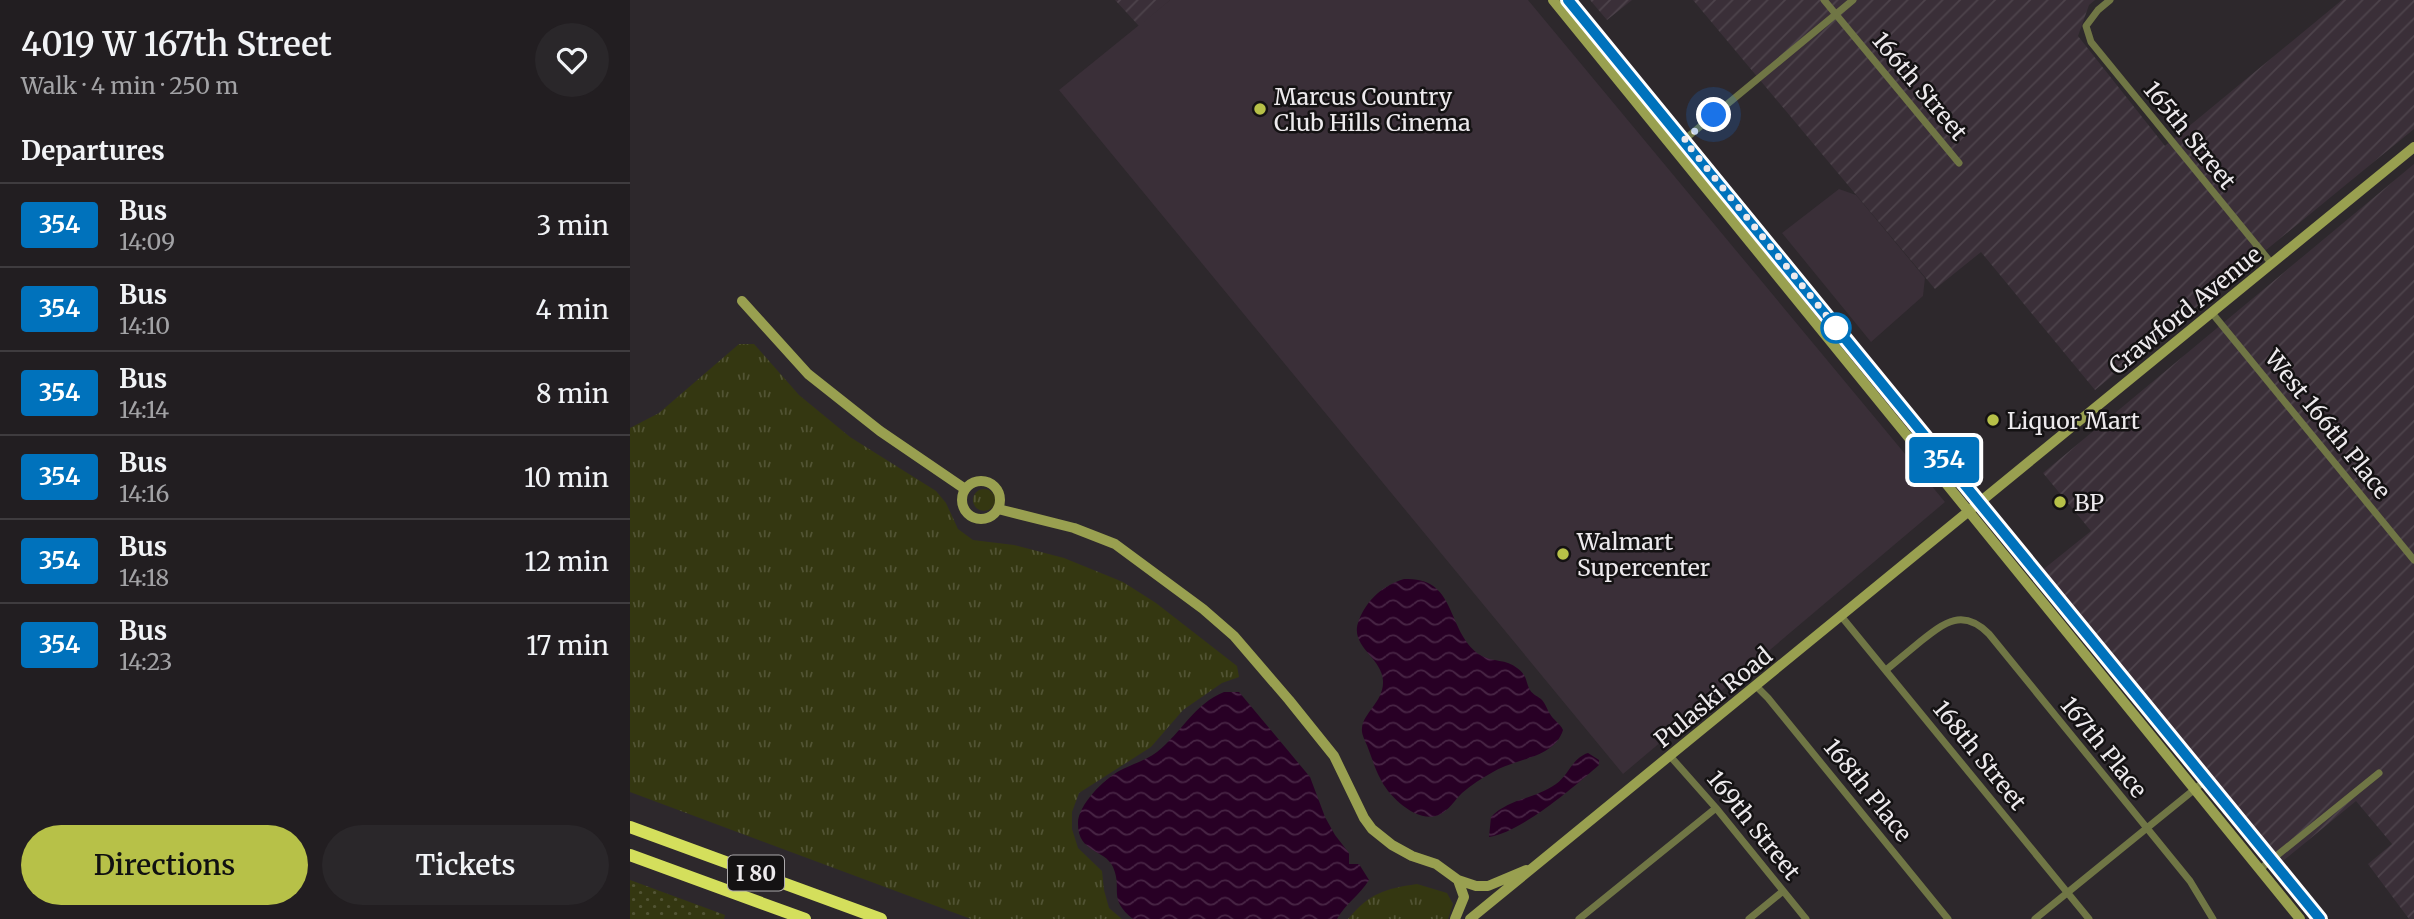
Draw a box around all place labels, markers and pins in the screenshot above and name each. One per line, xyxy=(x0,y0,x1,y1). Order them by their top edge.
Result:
place label: Marcus Country Club Hills Cinema xyxy=(1274,82,1470,137)
marker: Marcus Country Club Hills Cinema xyxy=(1252,101,1268,117)
unlabelled marker xyxy=(1821,313,1851,343)
place label: Liquor Mart xyxy=(2007,406,2140,435)
marker: Liquor Mart xyxy=(1985,412,2001,428)
place label: BP xyxy=(2074,488,2104,517)
marker: BP xyxy=(2052,494,2068,510)
place label: Walmart Supercenter xyxy=(1576,527,1710,582)
marker: Walmart Supercenter xyxy=(1555,546,1571,562)

